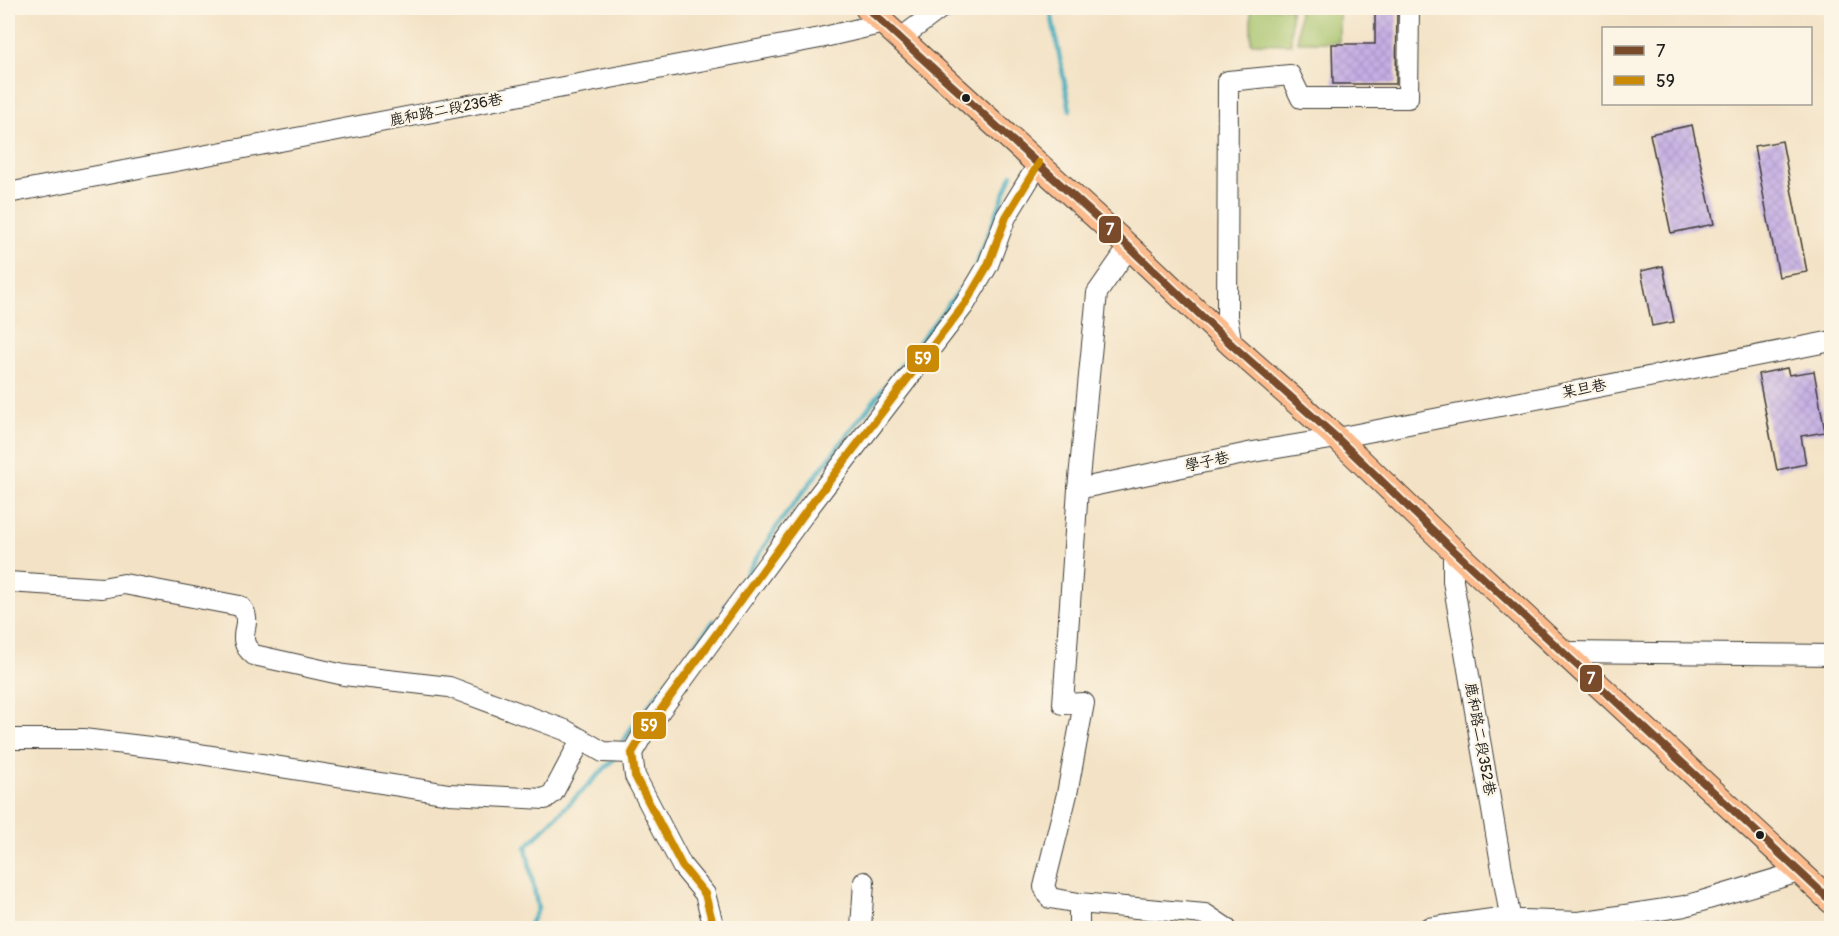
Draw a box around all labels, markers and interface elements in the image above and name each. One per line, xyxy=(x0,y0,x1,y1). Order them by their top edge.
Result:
legend xyxy=(1602,27,1812,105)
text: 7 xyxy=(1656,40,1666,63)
text: 59 xyxy=(1656,70,1675,93)
street label: 鹿和路二段236巷 xyxy=(388,90,504,130)
unlabelled marker xyxy=(960,92,972,104)
line badge: 7 xyxy=(1098,215,1122,244)
text: 7 xyxy=(1106,220,1115,240)
line badge: 59 xyxy=(906,344,940,373)
text: 59 xyxy=(915,349,931,369)
street label: 某旦巷 xyxy=(1560,375,1608,403)
street label: 學子巷 xyxy=(1183,448,1231,476)
line badge: 7 xyxy=(1579,664,1603,693)
text: 7 xyxy=(1587,669,1596,689)
street label: 鹿和路二段352巷 xyxy=(1461,681,1499,797)
line badge: 59 xyxy=(632,711,667,740)
text: 59 xyxy=(641,716,657,736)
unlabelled marker xyxy=(1754,829,1766,841)

